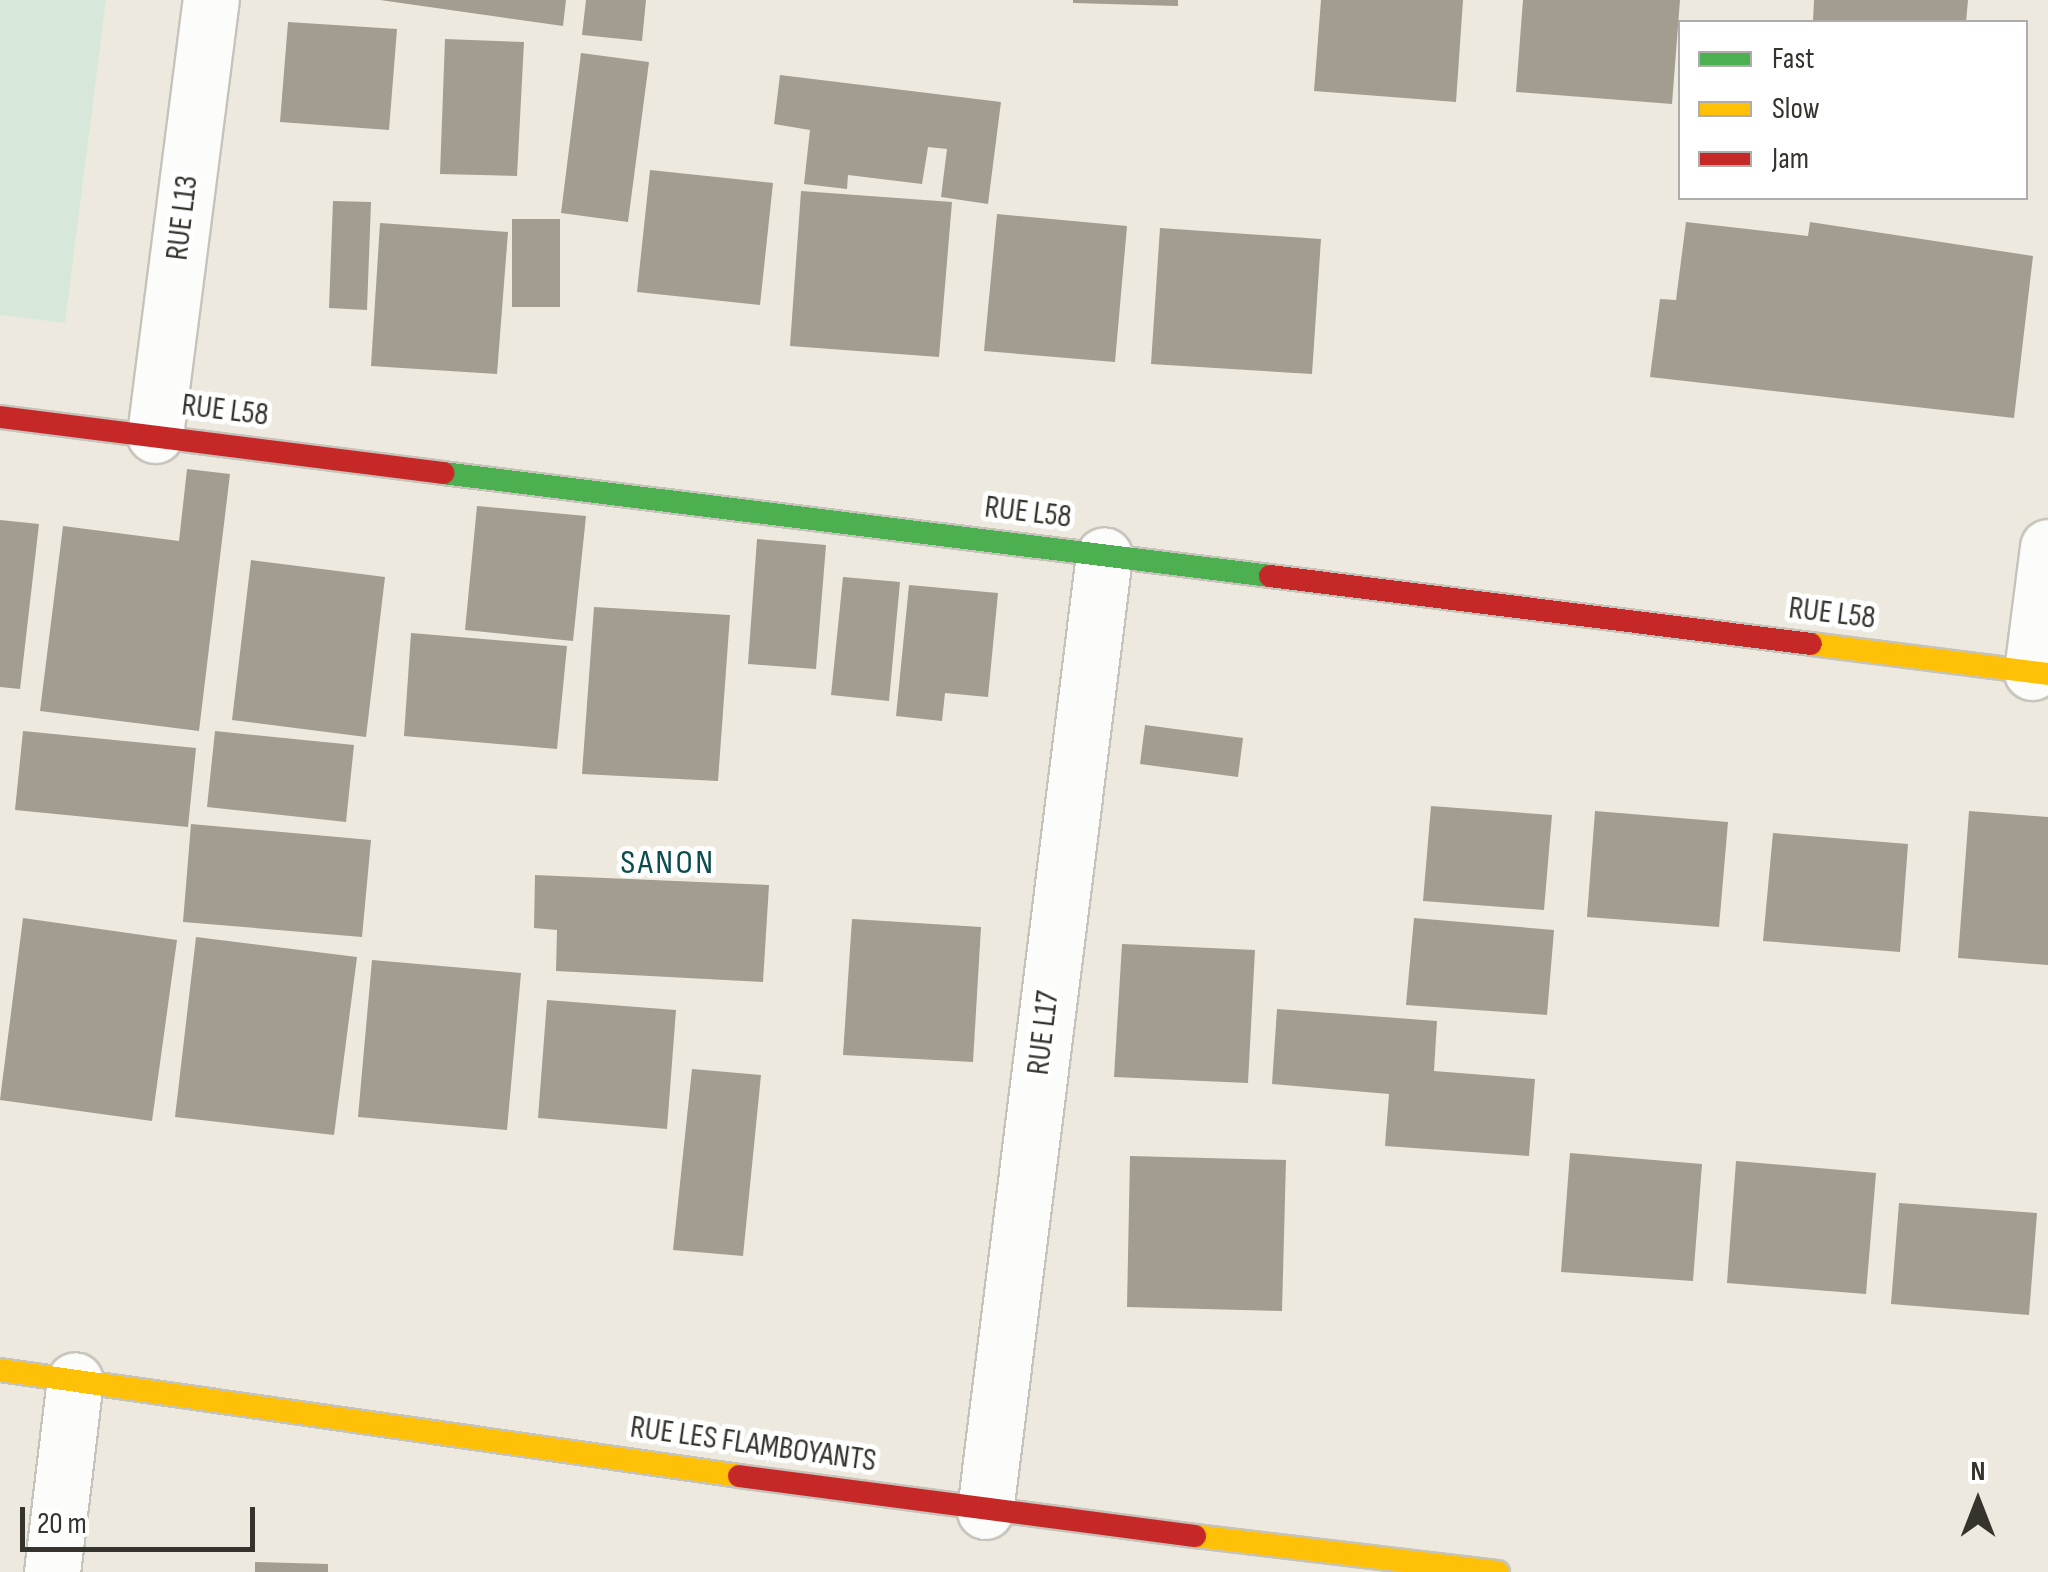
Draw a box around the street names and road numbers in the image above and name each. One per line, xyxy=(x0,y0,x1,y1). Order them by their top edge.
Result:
street label: RUE L13 xyxy=(159,173,207,263)
street label: RUE L58 xyxy=(179,387,271,435)
street label: RUE L58 xyxy=(982,489,1074,537)
street label: RUE L58 xyxy=(1786,590,1878,638)
street label: RUE L17 xyxy=(1020,989,1068,1077)
street label: RUE LES FLAMBOYANTS xyxy=(628,1409,878,1481)

